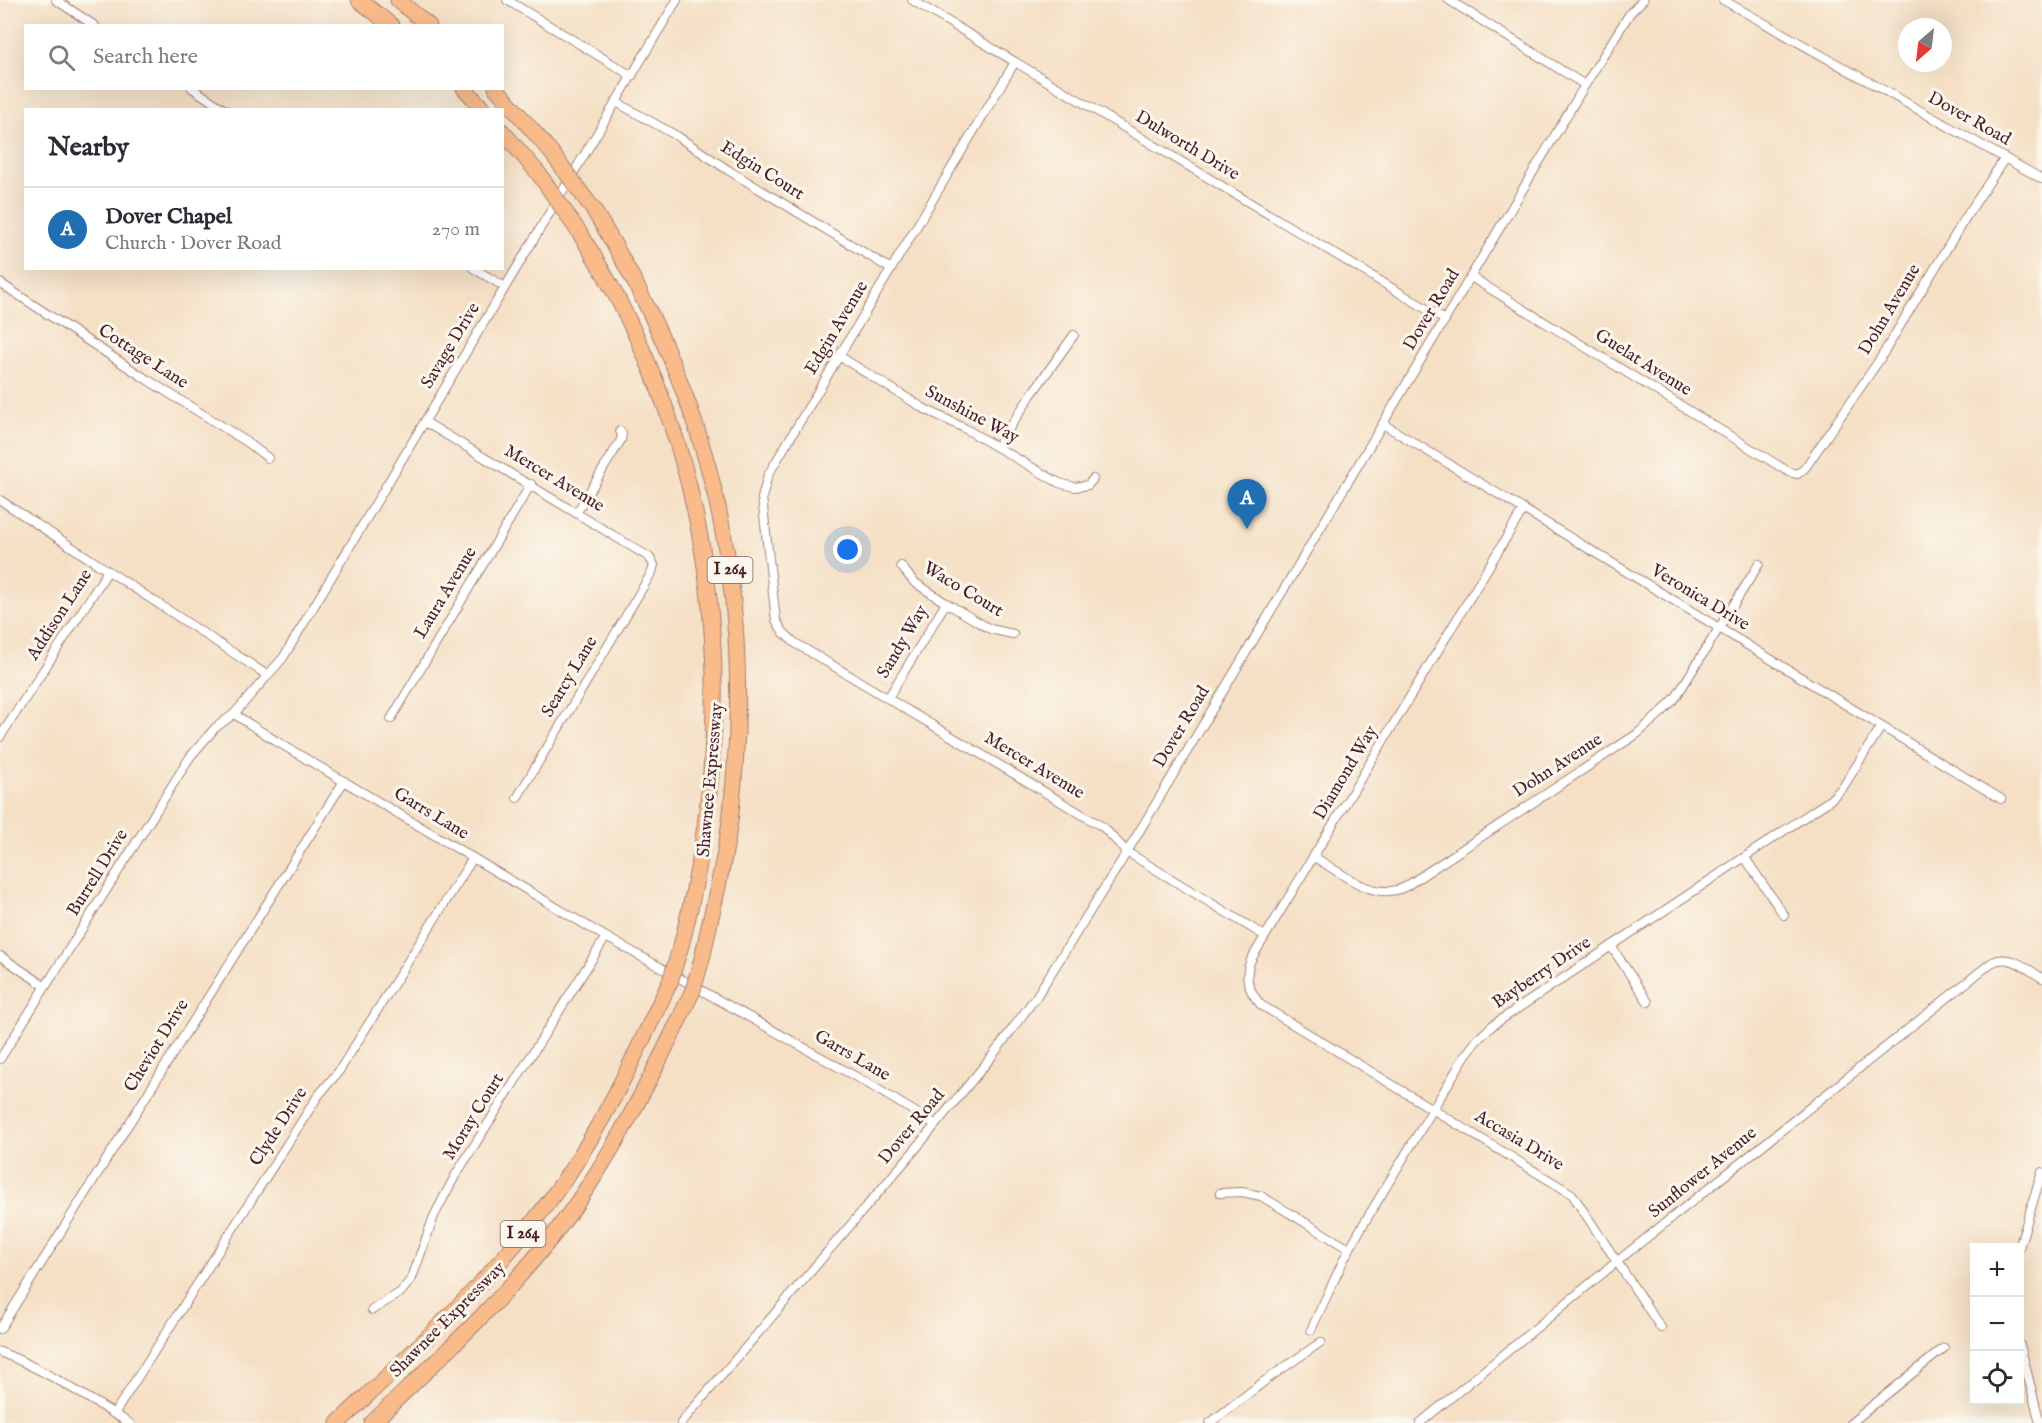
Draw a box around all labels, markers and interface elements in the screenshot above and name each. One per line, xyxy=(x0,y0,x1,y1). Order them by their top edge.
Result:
north arrow xyxy=(1898,18,1952,72)
search box xyxy=(24,24,504,90)
icon: search xyxy=(45,41,78,74)
text: Search here xyxy=(93,43,198,71)
street label: Dover Road xyxy=(1923,87,2015,151)
street label: Dulworth Drive xyxy=(1131,106,1243,186)
text: Nearby xyxy=(48,131,129,164)
street label: Edgin Court xyxy=(716,136,808,206)
text: Dover Chapel xyxy=(105,203,232,231)
text: A xyxy=(61,217,74,242)
text: 270 m xyxy=(432,217,480,242)
text: Church · Dover Road xyxy=(105,231,281,256)
street label: Dohn Avenue xyxy=(1854,260,1926,360)
street label: Dover Road xyxy=(1399,265,1466,355)
street label: Edgin Avenue xyxy=(800,277,874,379)
street label: Savage Drive xyxy=(416,299,486,393)
street label: Cottage Lane xyxy=(94,319,192,395)
street label: Guelat Avenue xyxy=(1590,324,1696,402)
street label: Sunshine Way xyxy=(921,381,1023,449)
street label: Mercer Avenue xyxy=(500,440,608,518)
pin: A xyxy=(1228,480,1266,529)
your location xyxy=(833,535,862,564)
street label: Laura Avenue xyxy=(410,543,482,643)
road number: I 264 xyxy=(708,557,752,583)
street label: Waco Court xyxy=(919,557,1007,623)
street label: Veronica Drive xyxy=(1646,559,1754,636)
street label: Addison Lane xyxy=(21,565,98,666)
street label: Sandy Way xyxy=(872,601,934,683)
street label: Searcy Lane xyxy=(537,632,603,722)
street label: Dover Road xyxy=(1149,682,1216,772)
street label: Shawnee Expressway xyxy=(693,702,729,858)
street label: Diamond Way xyxy=(1309,721,1383,824)
street label: Mercer Avenue xyxy=(980,727,1088,805)
street label: Dohn Avenue xyxy=(1509,729,1607,803)
street label: Garrs Lane xyxy=(389,783,473,845)
street label: Burrell Drive xyxy=(62,825,134,921)
street label: Bayberry Drive xyxy=(1488,932,1596,1014)
street label: Cheviot Drive xyxy=(119,995,195,1097)
street label: Garrs Lane xyxy=(810,1025,894,1087)
street label: Moray Court xyxy=(438,1069,510,1165)
street label: Clyde Drive xyxy=(245,1083,313,1171)
street label: Dover Road xyxy=(874,1084,950,1169)
street label: Accasia Drive xyxy=(1469,1105,1568,1177)
street label: Sunflower Avenue xyxy=(1644,1122,1762,1224)
road number: I 264 xyxy=(500,1221,546,1247)
map controls xyxy=(1970,1243,2024,1405)
button: + xyxy=(1970,1243,2024,1297)
street label: Shawnee Expressway xyxy=(385,1257,511,1383)
button: − xyxy=(1970,1297,2024,1351)
button: locate xyxy=(1970,1351,2024,1405)

